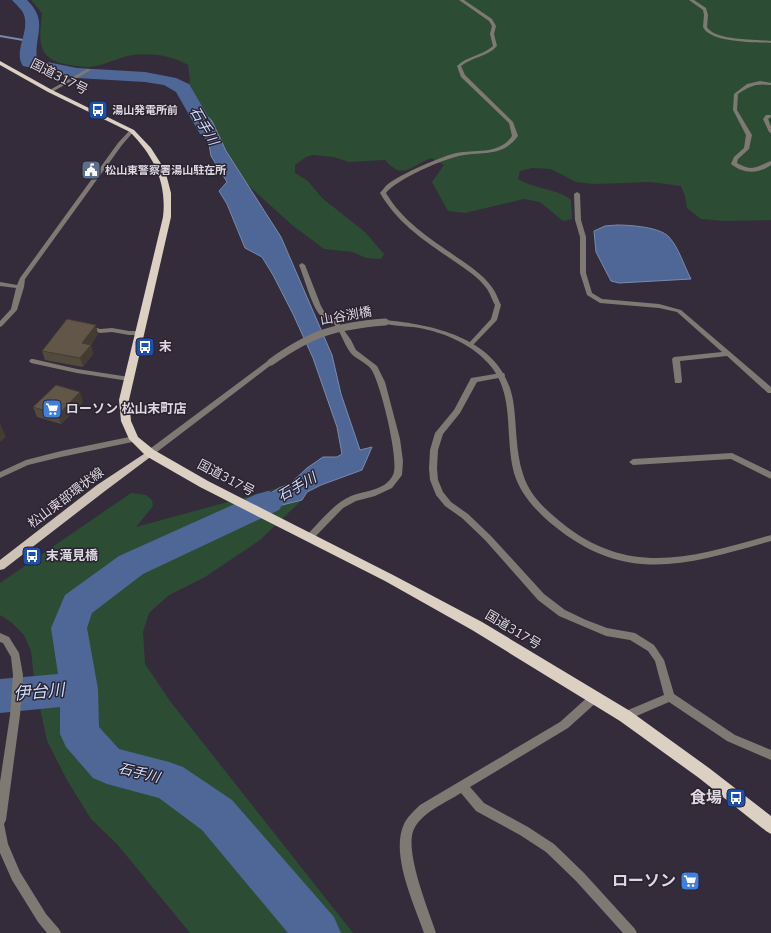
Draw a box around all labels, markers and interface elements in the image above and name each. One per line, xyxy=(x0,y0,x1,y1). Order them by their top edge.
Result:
street label: 国道317号 xyxy=(27,55,91,99)
bus stop icon: 湯山発電所前 xyxy=(87,99,109,121)
place label: 湯山発電所前 xyxy=(112,103,178,118)
water label: 石手川 xyxy=(185,103,224,151)
public building icon: 松山東警察署湯山駐在所 xyxy=(80,159,102,181)
place label: 松山東警察署湯山駐在所 xyxy=(105,163,226,178)
street label: 山谷渕橋 xyxy=(319,303,373,329)
bus stop icon: 末 xyxy=(134,336,156,358)
place label: 末 xyxy=(159,338,172,356)
supermarket icon: ローソン 松山末町店 xyxy=(41,398,63,420)
place label: ローソン 松山末町店 xyxy=(66,400,187,418)
street label: 国道317号 xyxy=(194,455,258,501)
street label: 松山東部環状線 xyxy=(24,463,108,533)
water label: 石手川 xyxy=(274,467,322,506)
bus stop icon: 末滝見橋 xyxy=(21,545,43,567)
place label: 末滝見橋 xyxy=(46,547,98,565)
street label: 国道317号 xyxy=(482,606,544,654)
water label: 伊台川 xyxy=(13,678,67,706)
water label: 石手川 xyxy=(116,759,164,788)
place label: 食場 xyxy=(690,787,722,809)
bus stop icon: 食場 xyxy=(725,787,747,809)
place label: ローソン xyxy=(612,870,676,892)
supermarket icon: ローソン xyxy=(679,870,701,892)

